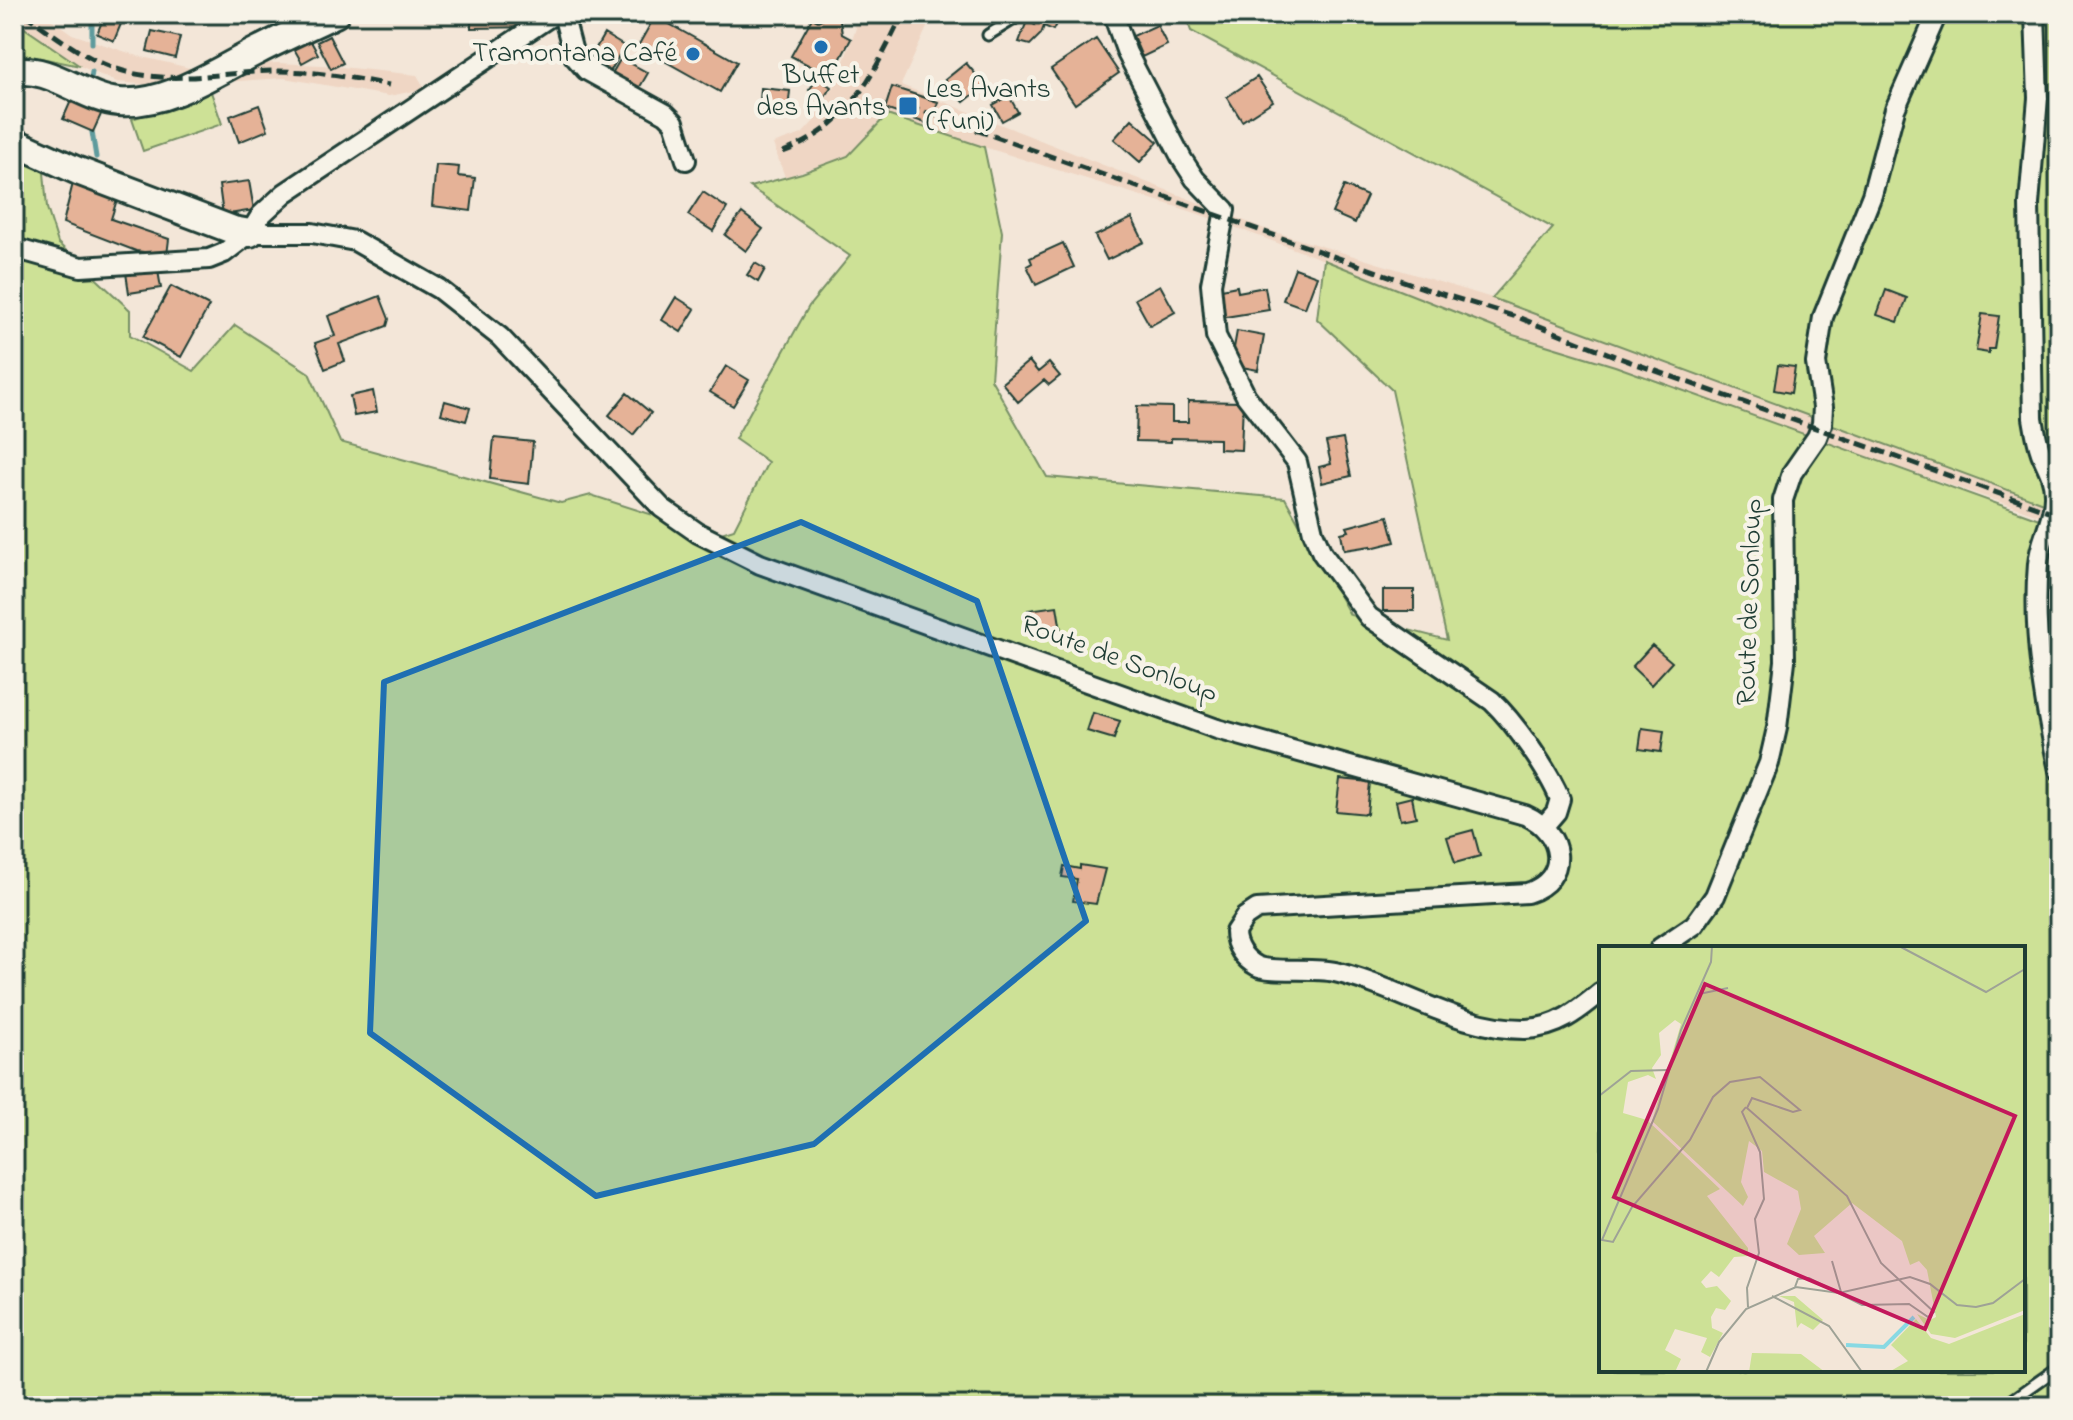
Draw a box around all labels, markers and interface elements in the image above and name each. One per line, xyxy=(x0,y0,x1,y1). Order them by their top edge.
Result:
place label: Tramontana Café xyxy=(472,34,677,75)
marker: Buffet des Avants xyxy=(812,38,830,56)
marker: Tramontana Café xyxy=(684,45,702,63)
place label: Buffet des Avants xyxy=(756,56,886,129)
place label: Les Avants (funi) xyxy=(926,70,1051,143)
marker: Les Avants (funi) xyxy=(897,95,919,117)
street label: Route de Sonloup xyxy=(1727,498,1775,706)
street label: Route de Sonloup xyxy=(1015,605,1223,715)
inset map xyxy=(1599,946,2025,1372)

